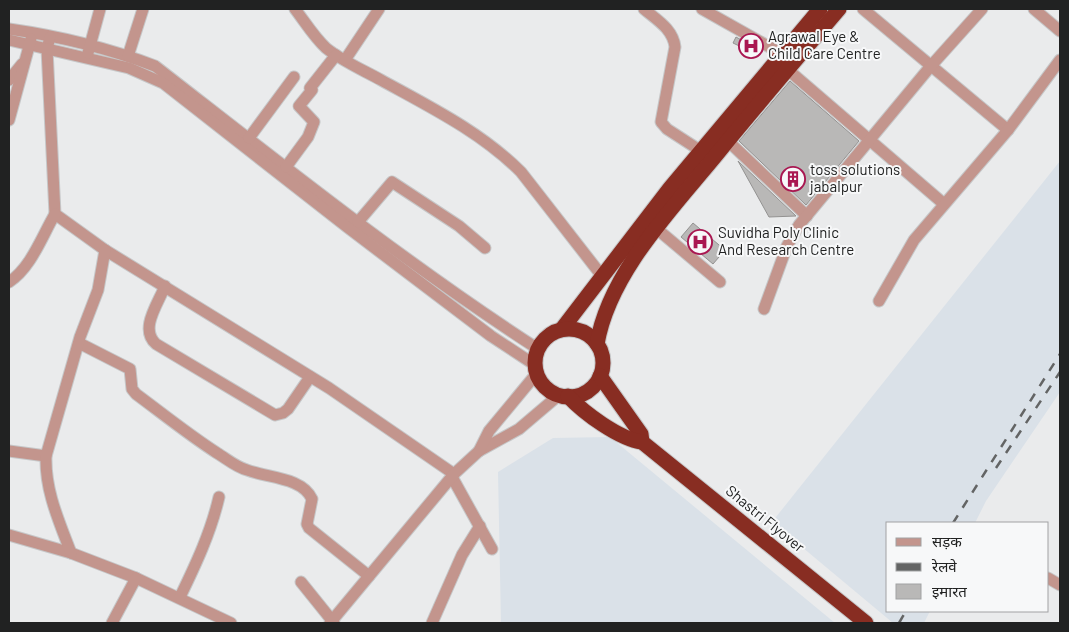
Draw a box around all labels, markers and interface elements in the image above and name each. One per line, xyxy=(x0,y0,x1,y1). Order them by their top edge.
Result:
place label: Agrawal Eye & Child Care Centre xyxy=(768,27,881,62)
hospital icon: Agrawal Eye & Child Care Centre xyxy=(738,33,764,59)
place label: toss solutions jabalpur xyxy=(809,160,900,195)
building icon: toss solutions jabalpur xyxy=(780,166,806,192)
place label: Suvidha Poly Clinic And Research Centre xyxy=(718,223,854,258)
hospital icon: Suvidha Poly Clinic And Research Centre xyxy=(687,229,713,255)
street label: Shastri Flyover xyxy=(723,481,809,556)
legend xyxy=(886,522,1049,612)
text: सड़क xyxy=(932,532,962,550)
text: रेलवे xyxy=(931,557,957,575)
text: इमारत xyxy=(932,582,967,600)

